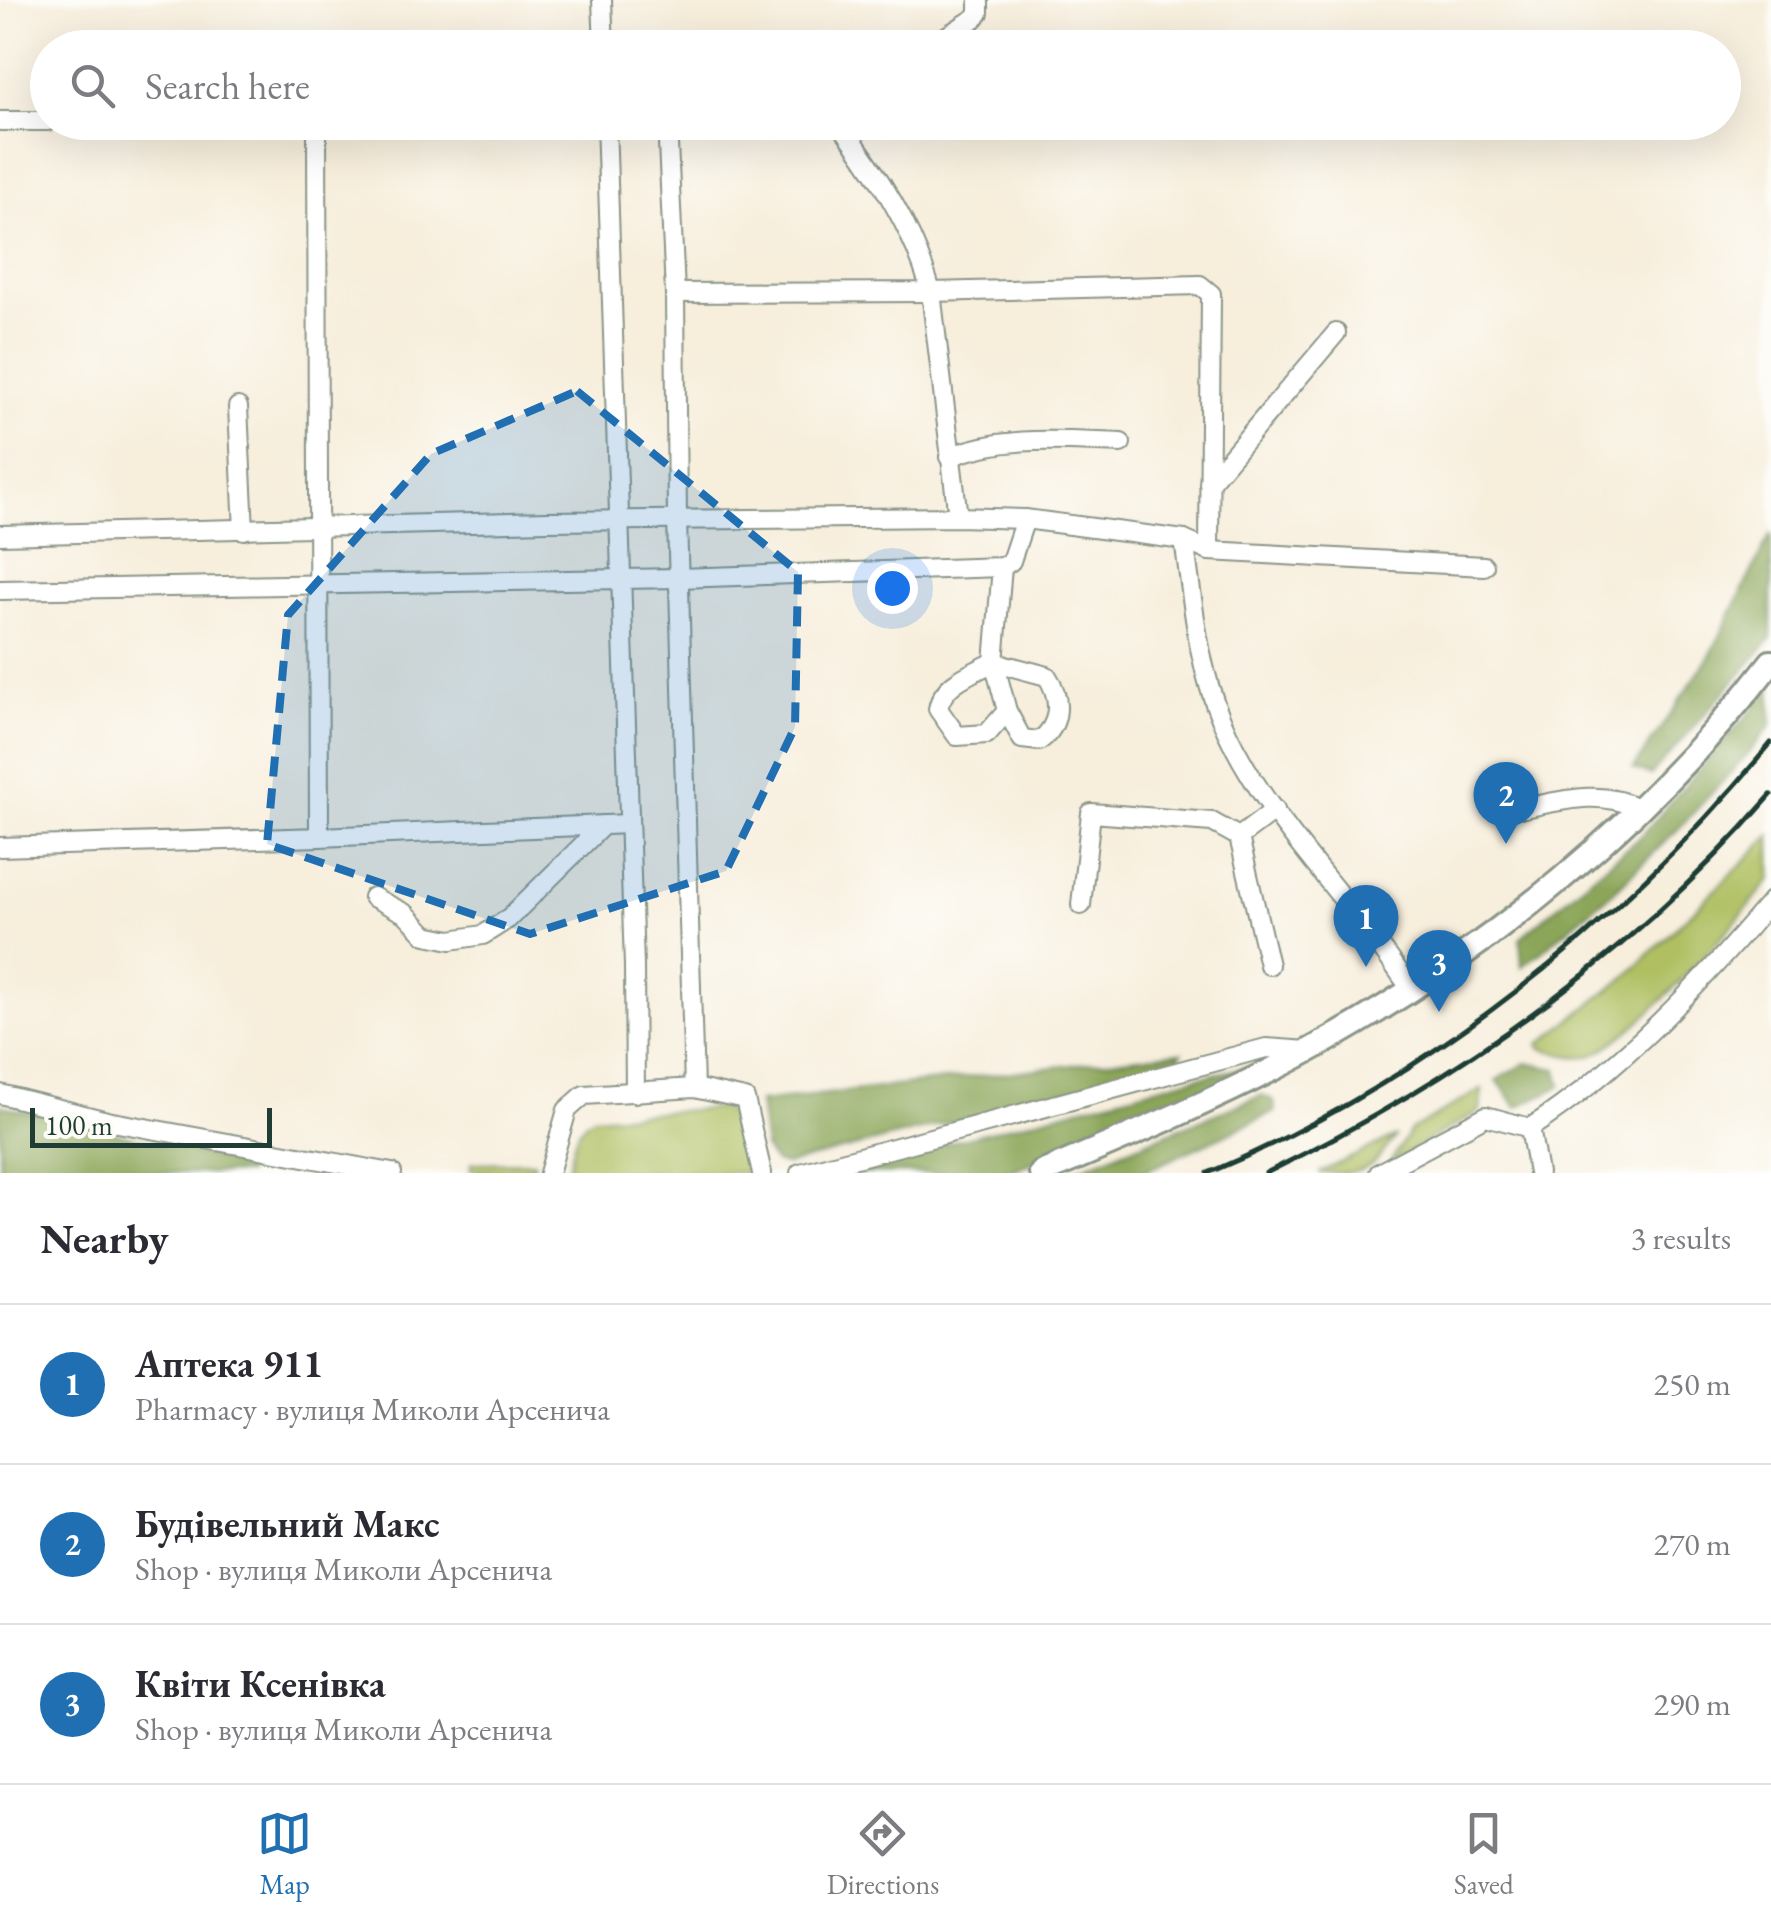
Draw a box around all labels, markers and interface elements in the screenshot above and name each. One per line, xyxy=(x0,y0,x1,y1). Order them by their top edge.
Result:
search box xyxy=(30,30,1741,140)
icon: search xyxy=(65,58,120,113)
text: Search here xyxy=(145,61,310,110)
your location xyxy=(867,563,918,614)
pin: 2 xyxy=(1474,762,1538,844)
pin: 1 xyxy=(1334,884,1398,967)
pin: 3 xyxy=(1406,930,1472,1012)
scale bar xyxy=(30,1103,272,1148)
text: 100 m xyxy=(45,1107,113,1143)
text: Nearby xyxy=(40,1211,169,1266)
text: 3 results xyxy=(1631,1217,1731,1259)
text: Аптека 911 xyxy=(135,1339,323,1388)
text: 1 xyxy=(64,1363,81,1405)
text: 250 m xyxy=(1654,1363,1731,1405)
text: Pharmacy · вулиця Миколи Арсенича xyxy=(135,1388,610,1430)
text: Будівельний Макс xyxy=(135,1499,440,1548)
text: 2 xyxy=(64,1523,81,1565)
text: 270 m xyxy=(1654,1523,1731,1565)
text: Shop · вулиця Миколи Арсенича xyxy=(135,1548,552,1590)
text: Квіти Ксенівка xyxy=(135,1659,386,1708)
text: 3 xyxy=(64,1683,81,1725)
text: 290 m xyxy=(1654,1683,1731,1725)
text: Shop · вулиця Миколи Арсенича xyxy=(135,1708,552,1750)
tab: Map xyxy=(257,1806,312,1902)
tab: Directions xyxy=(827,1806,939,1902)
tab: Saved xyxy=(1454,1806,1514,1902)

